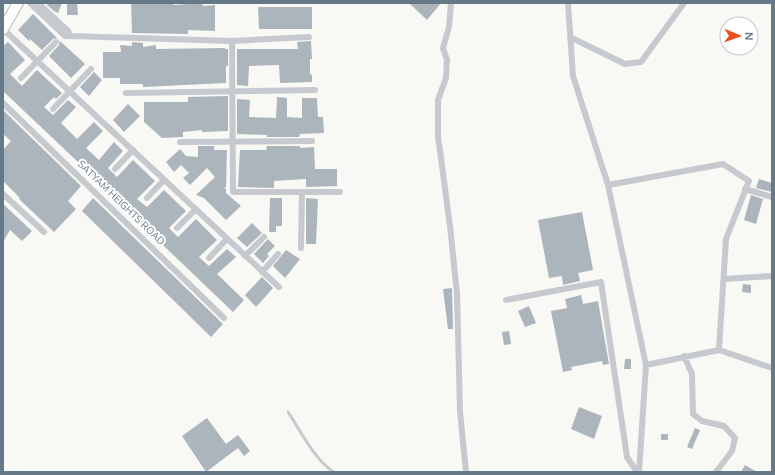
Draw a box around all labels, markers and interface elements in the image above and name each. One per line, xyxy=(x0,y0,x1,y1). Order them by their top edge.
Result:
north arrow xyxy=(719,16,759,56)
text: N xyxy=(741,32,756,41)
street label: SATYAM HEIGHTS ROAD xyxy=(74,157,168,249)

